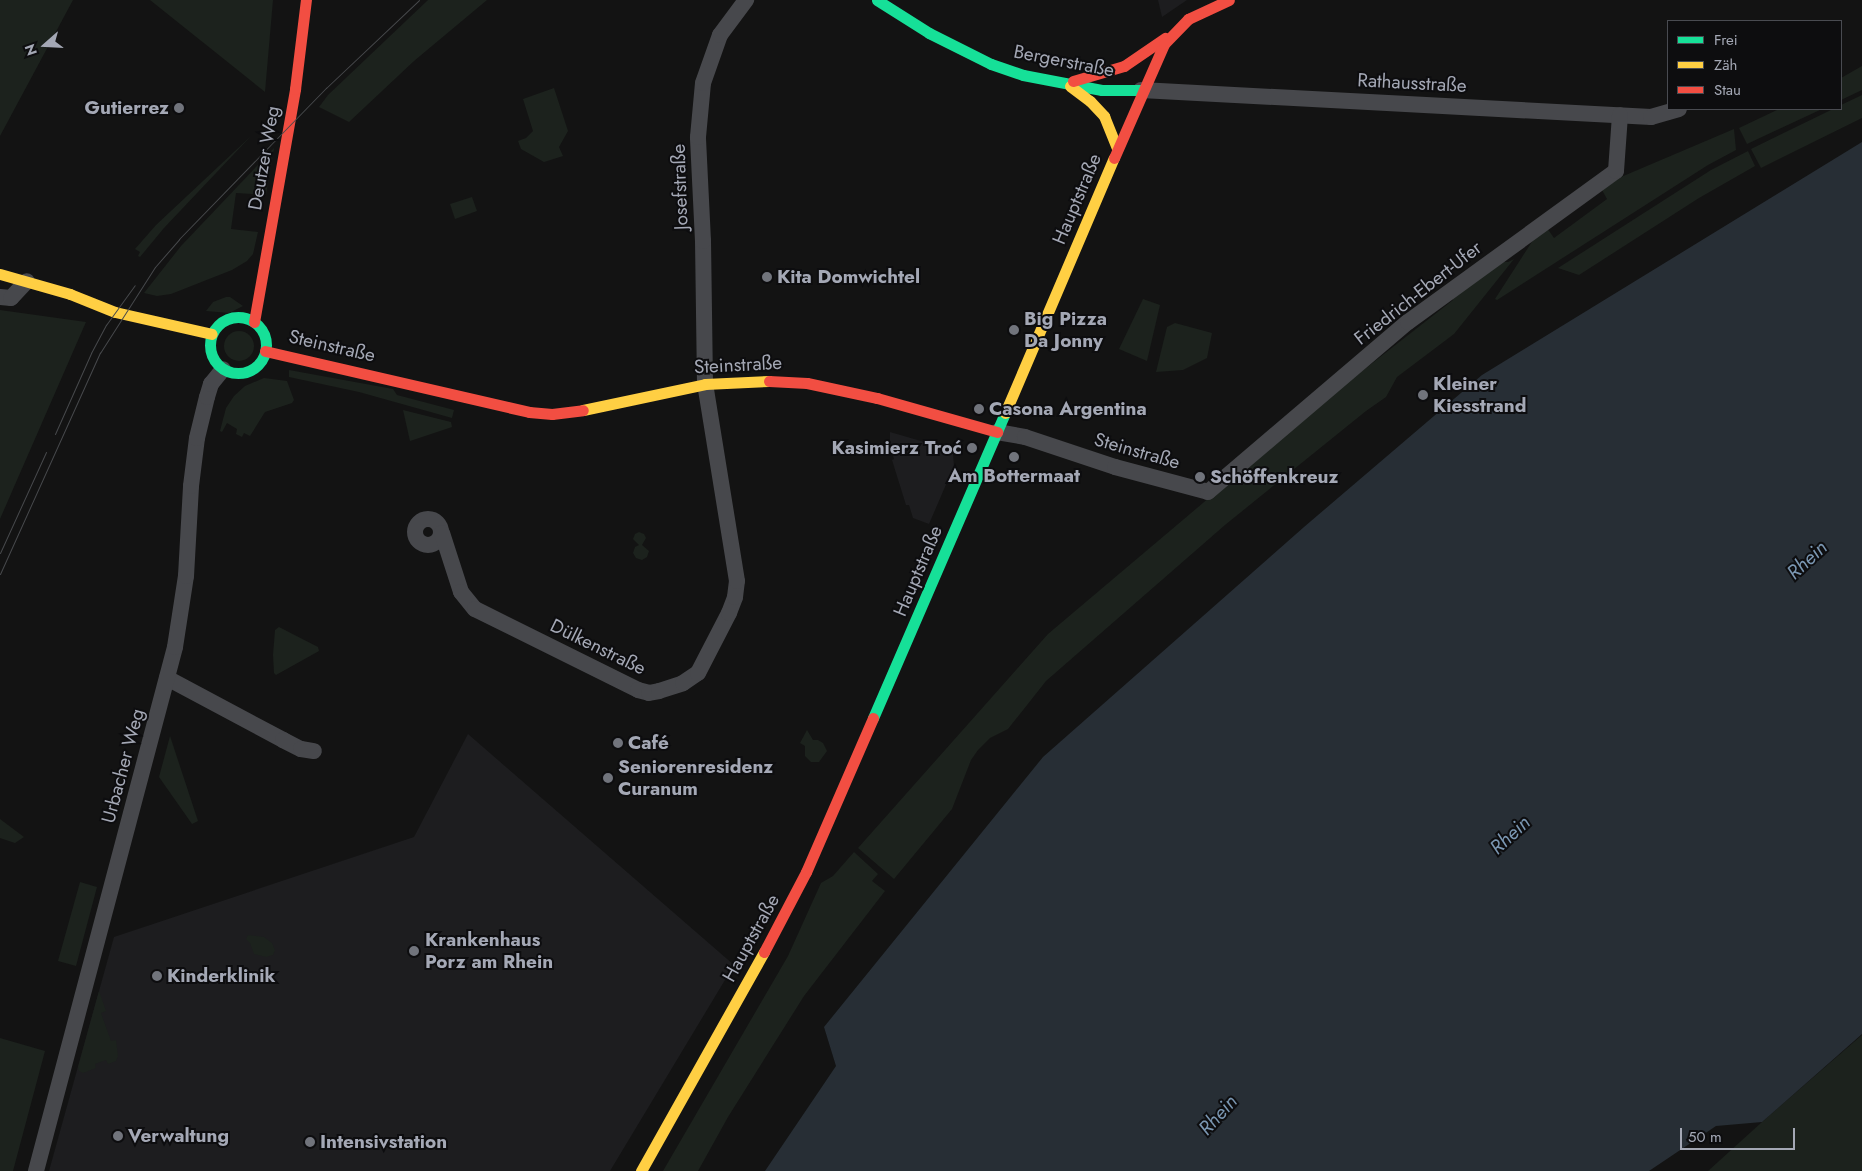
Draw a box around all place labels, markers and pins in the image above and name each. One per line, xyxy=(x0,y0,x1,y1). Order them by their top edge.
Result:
place label: Gutierrez xyxy=(85,97,169,119)
marker: Gutierrez xyxy=(173,102,185,114)
place label: Kita Domwichtel xyxy=(777,266,920,288)
marker: Kita Domwichtel xyxy=(761,271,773,283)
place label: Big Pizza Da Jonny xyxy=(1024,308,1107,352)
marker: Big Pizza Da Jonny xyxy=(1008,324,1020,336)
place label: Kleiner Kiesstrand xyxy=(1433,373,1526,417)
marker: Kleiner Kiesstrand xyxy=(1417,389,1429,401)
place label: Casona Argentina xyxy=(989,398,1147,420)
marker: Casona Argentina xyxy=(973,403,985,415)
place label: Kasimierz Troć xyxy=(832,437,962,459)
marker: Kasimierz Troć xyxy=(966,442,978,454)
marker: Am Bottermaat xyxy=(1008,451,1020,463)
place label: Am Bottermaat xyxy=(948,465,1080,487)
place label: Schöffenkreuz xyxy=(1210,466,1338,488)
marker: Schöffenkreuz xyxy=(1194,471,1206,483)
place label: Café xyxy=(628,732,669,754)
marker: Café xyxy=(612,737,624,749)
place label: Seniorenresidenz Curanum xyxy=(618,756,773,800)
marker: Seniorenresidenz Curanum xyxy=(602,772,614,784)
place label: Krankenhaus Porz am Rhein xyxy=(425,929,553,973)
marker: Krankenhaus Porz am Rhein xyxy=(407,944,421,958)
place label: Kinderklinik xyxy=(167,965,275,987)
marker: Kinderklinik xyxy=(151,970,163,982)
place label: Verwaltung xyxy=(128,1125,229,1147)
marker: Verwaltung xyxy=(112,1130,124,1142)
place label: Intensivstation xyxy=(320,1131,447,1153)
marker: Intensivstation xyxy=(304,1136,316,1148)

